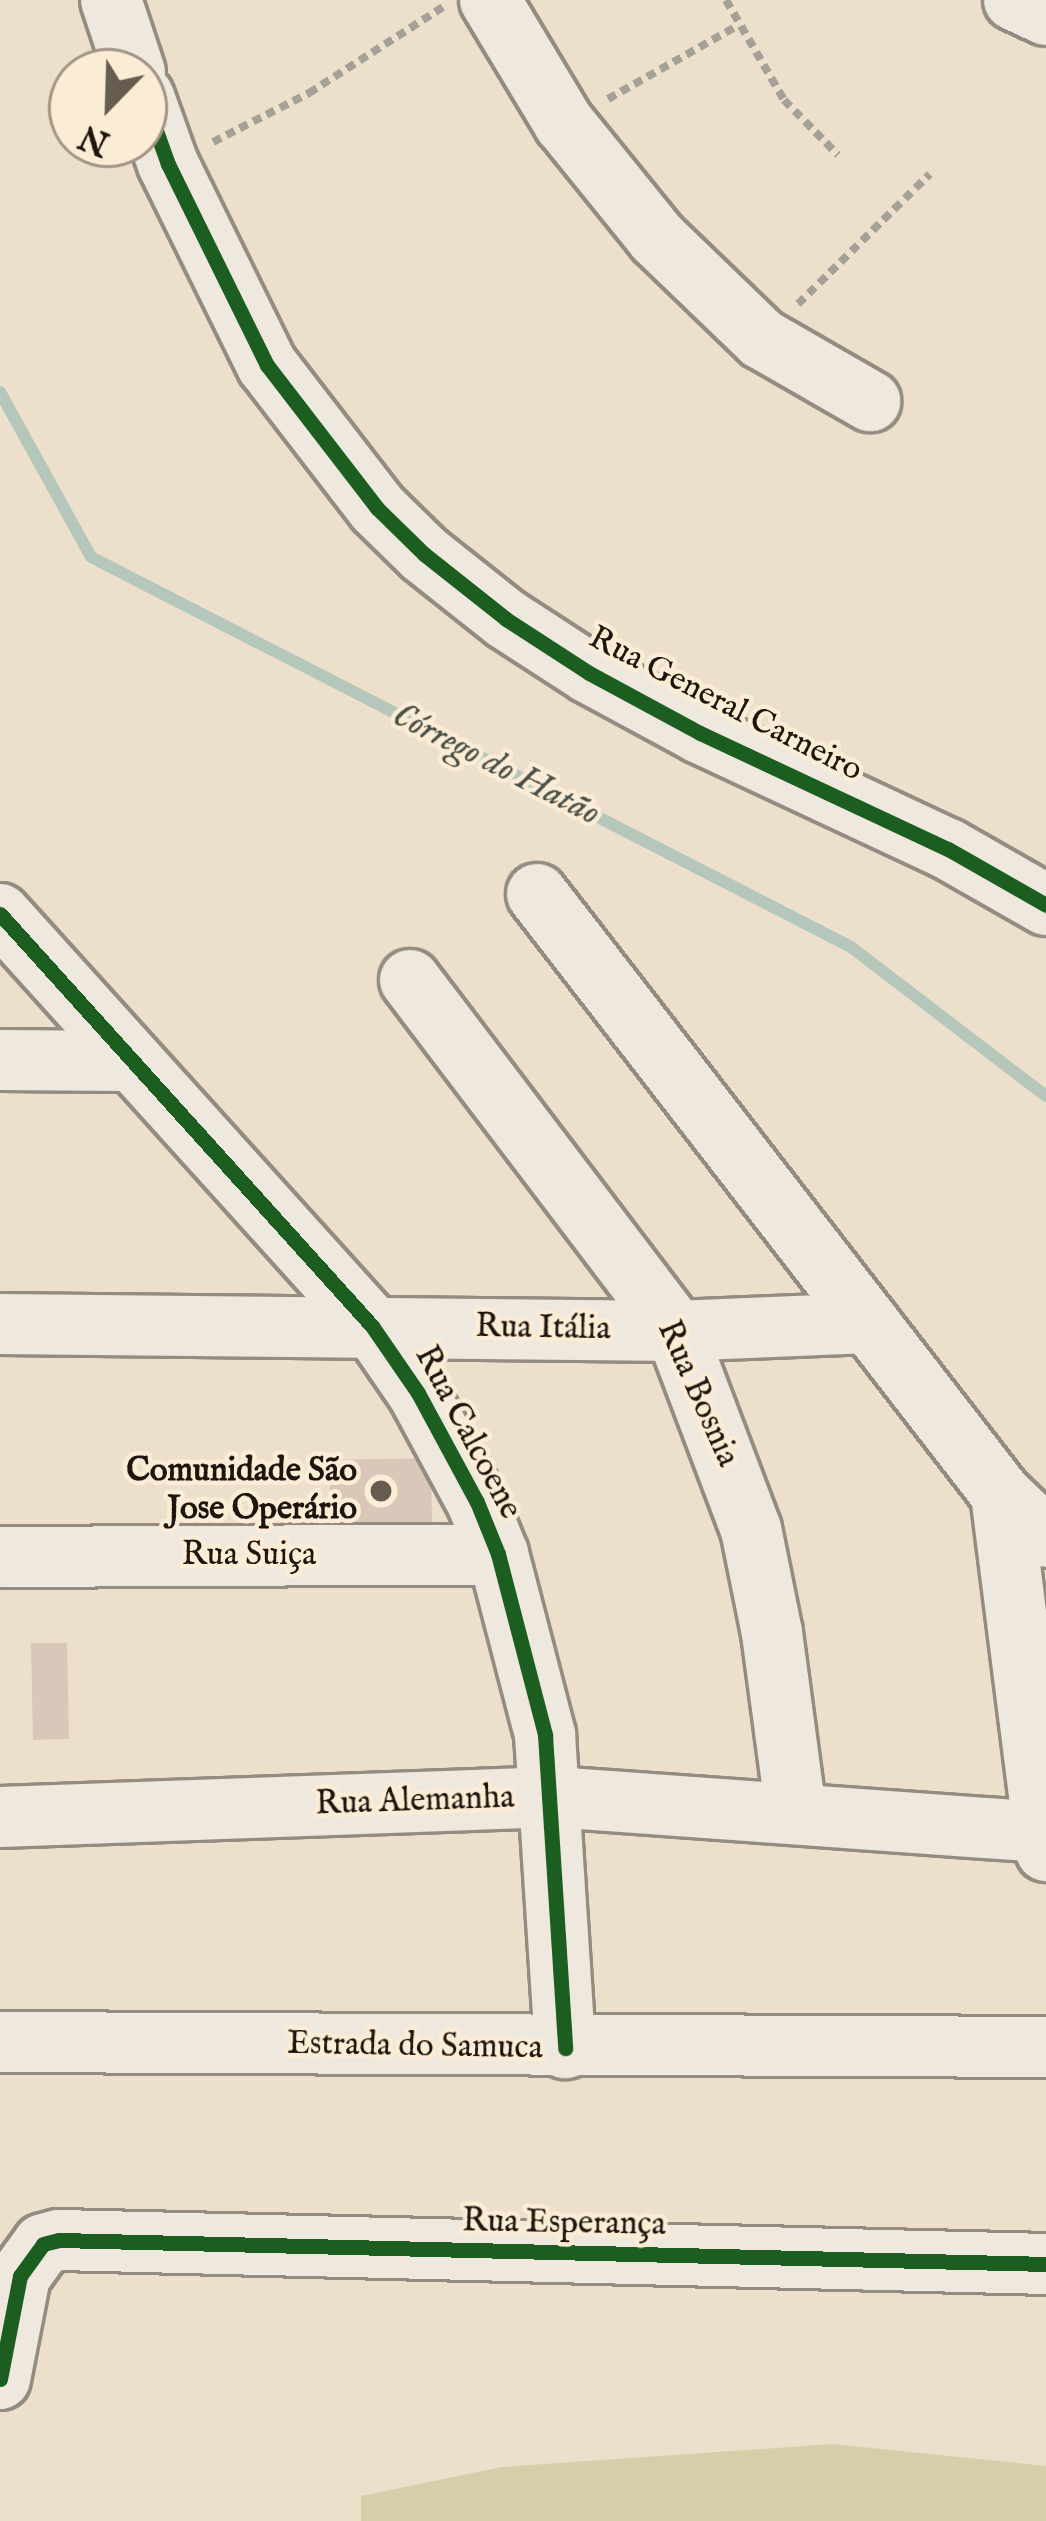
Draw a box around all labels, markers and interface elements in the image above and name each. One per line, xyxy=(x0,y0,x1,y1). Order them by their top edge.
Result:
north arrow xyxy=(48,48,168,168)
text: N xyxy=(74,113,116,163)
street label: Rua General Carneiro xyxy=(582,619,868,791)
water label: Córrego do Hatão xyxy=(385,694,607,836)
street label: Rua Itália xyxy=(475,1308,611,1350)
street label: Rua Bosnia xyxy=(647,1315,747,1473)
street label: Rua Calcoene xyxy=(405,1340,529,1526)
place label: Comunidade São Jose Operário xyxy=(126,1452,357,1530)
marker: Comunidade São Jose Operário xyxy=(368,1478,394,1504)
street label: Rua Suiça xyxy=(182,1536,316,1576)
street label: Rua Alemanha xyxy=(315,1779,515,1825)
street label: Estrada do Samuca xyxy=(287,2025,543,2069)
street label: Rua Esperança xyxy=(462,2202,666,2246)

